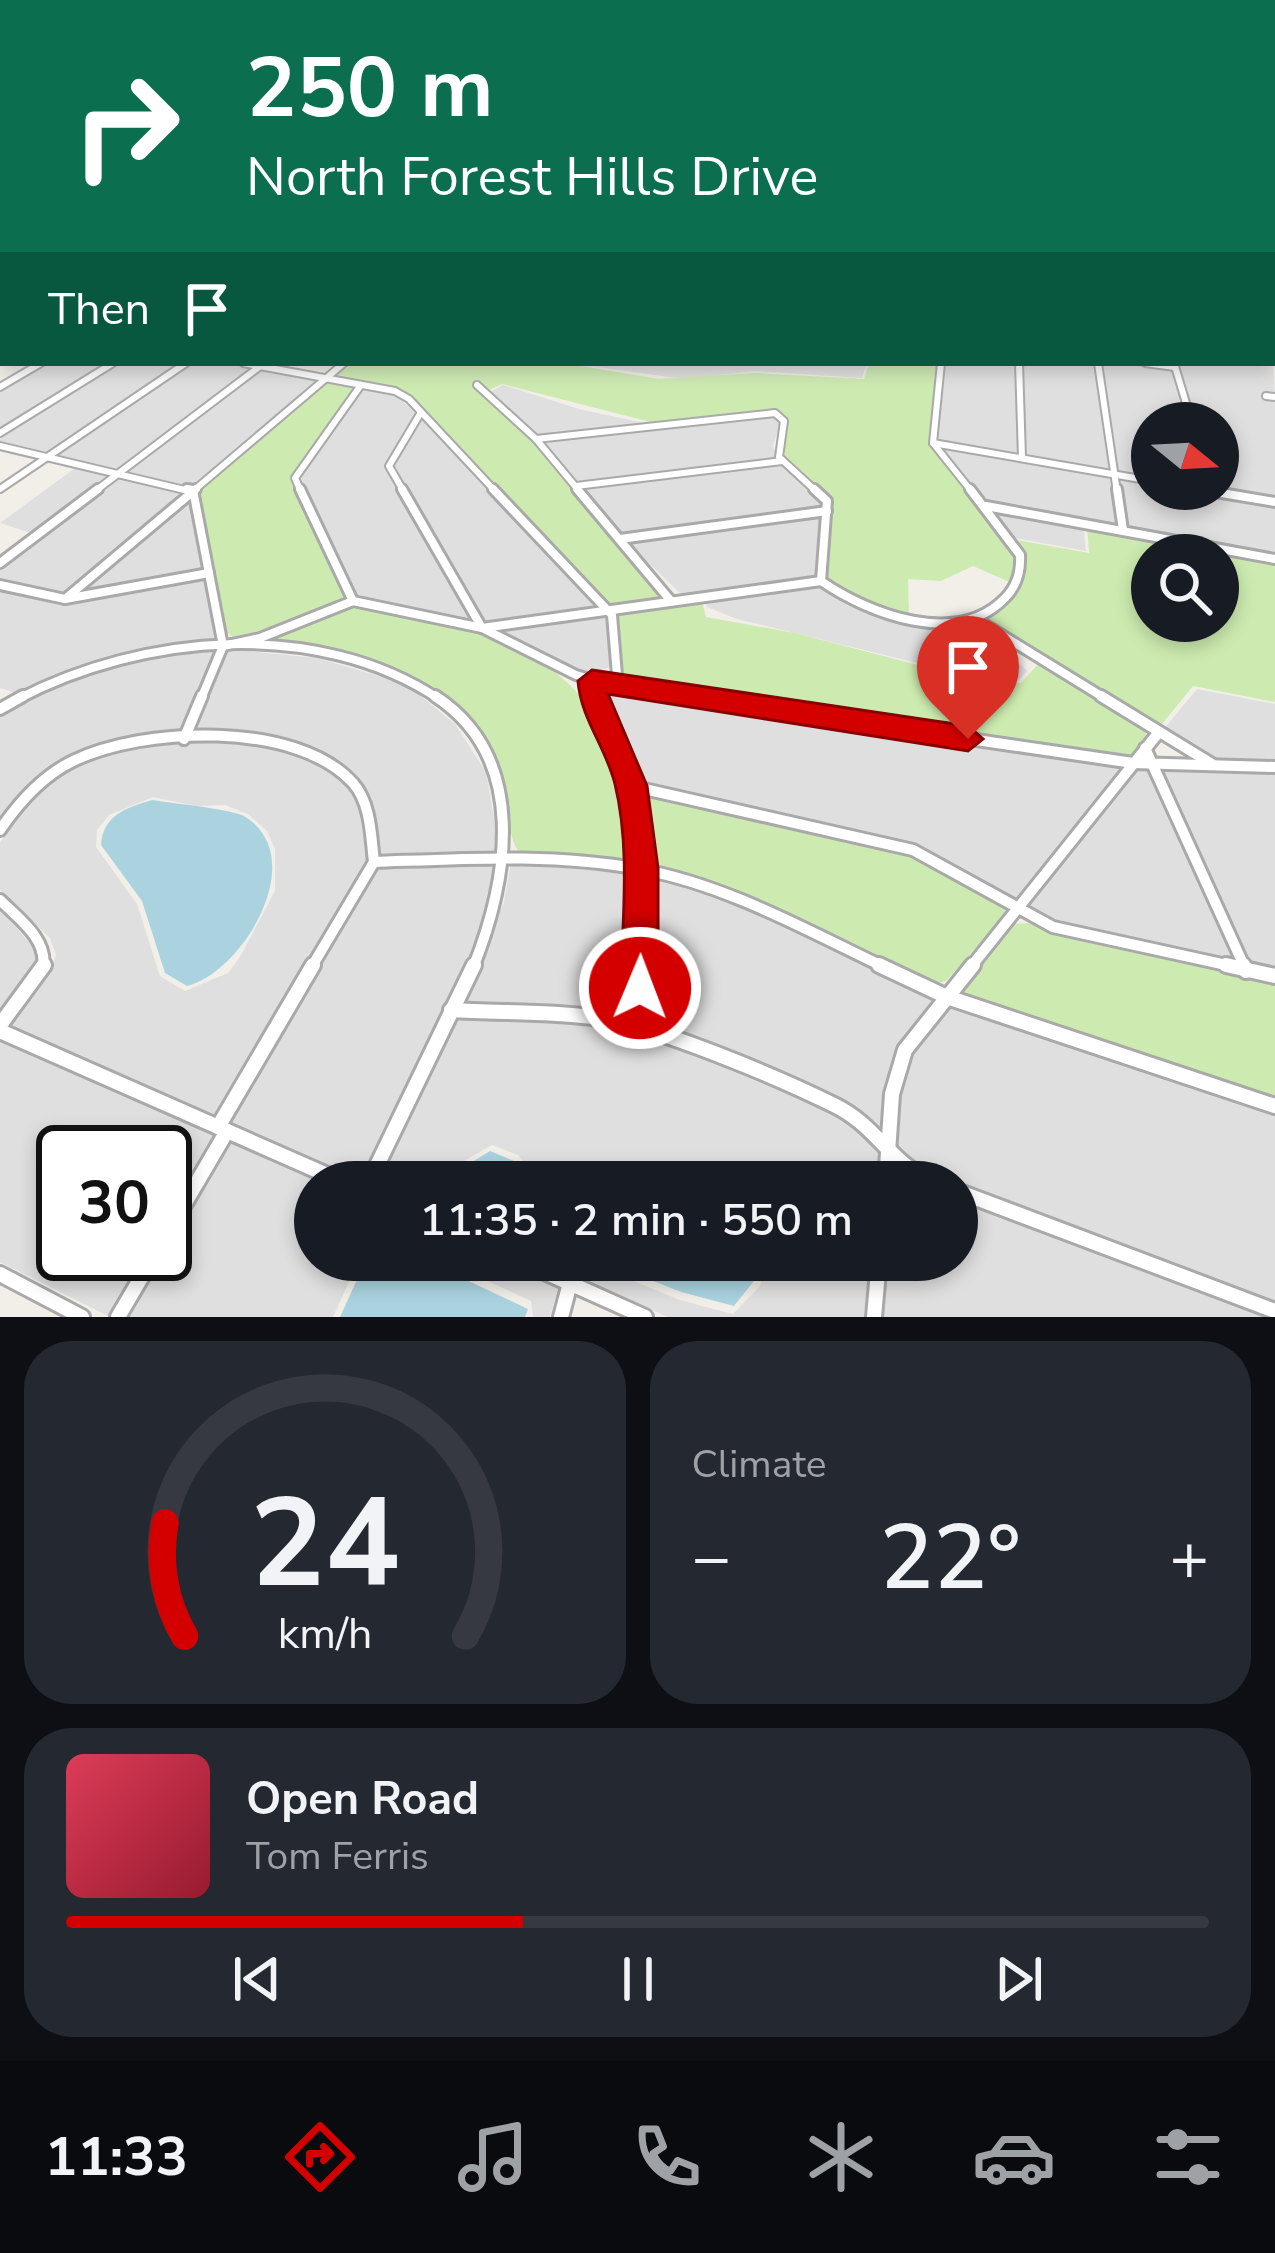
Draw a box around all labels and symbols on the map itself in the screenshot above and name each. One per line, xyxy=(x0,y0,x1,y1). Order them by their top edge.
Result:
north arrow xyxy=(1131,402,1239,510)
pin xyxy=(917,616,1019,739)
position arrow xyxy=(577,925,703,1051)
speed limit sign: 30 xyxy=(36,1125,192,1281)

